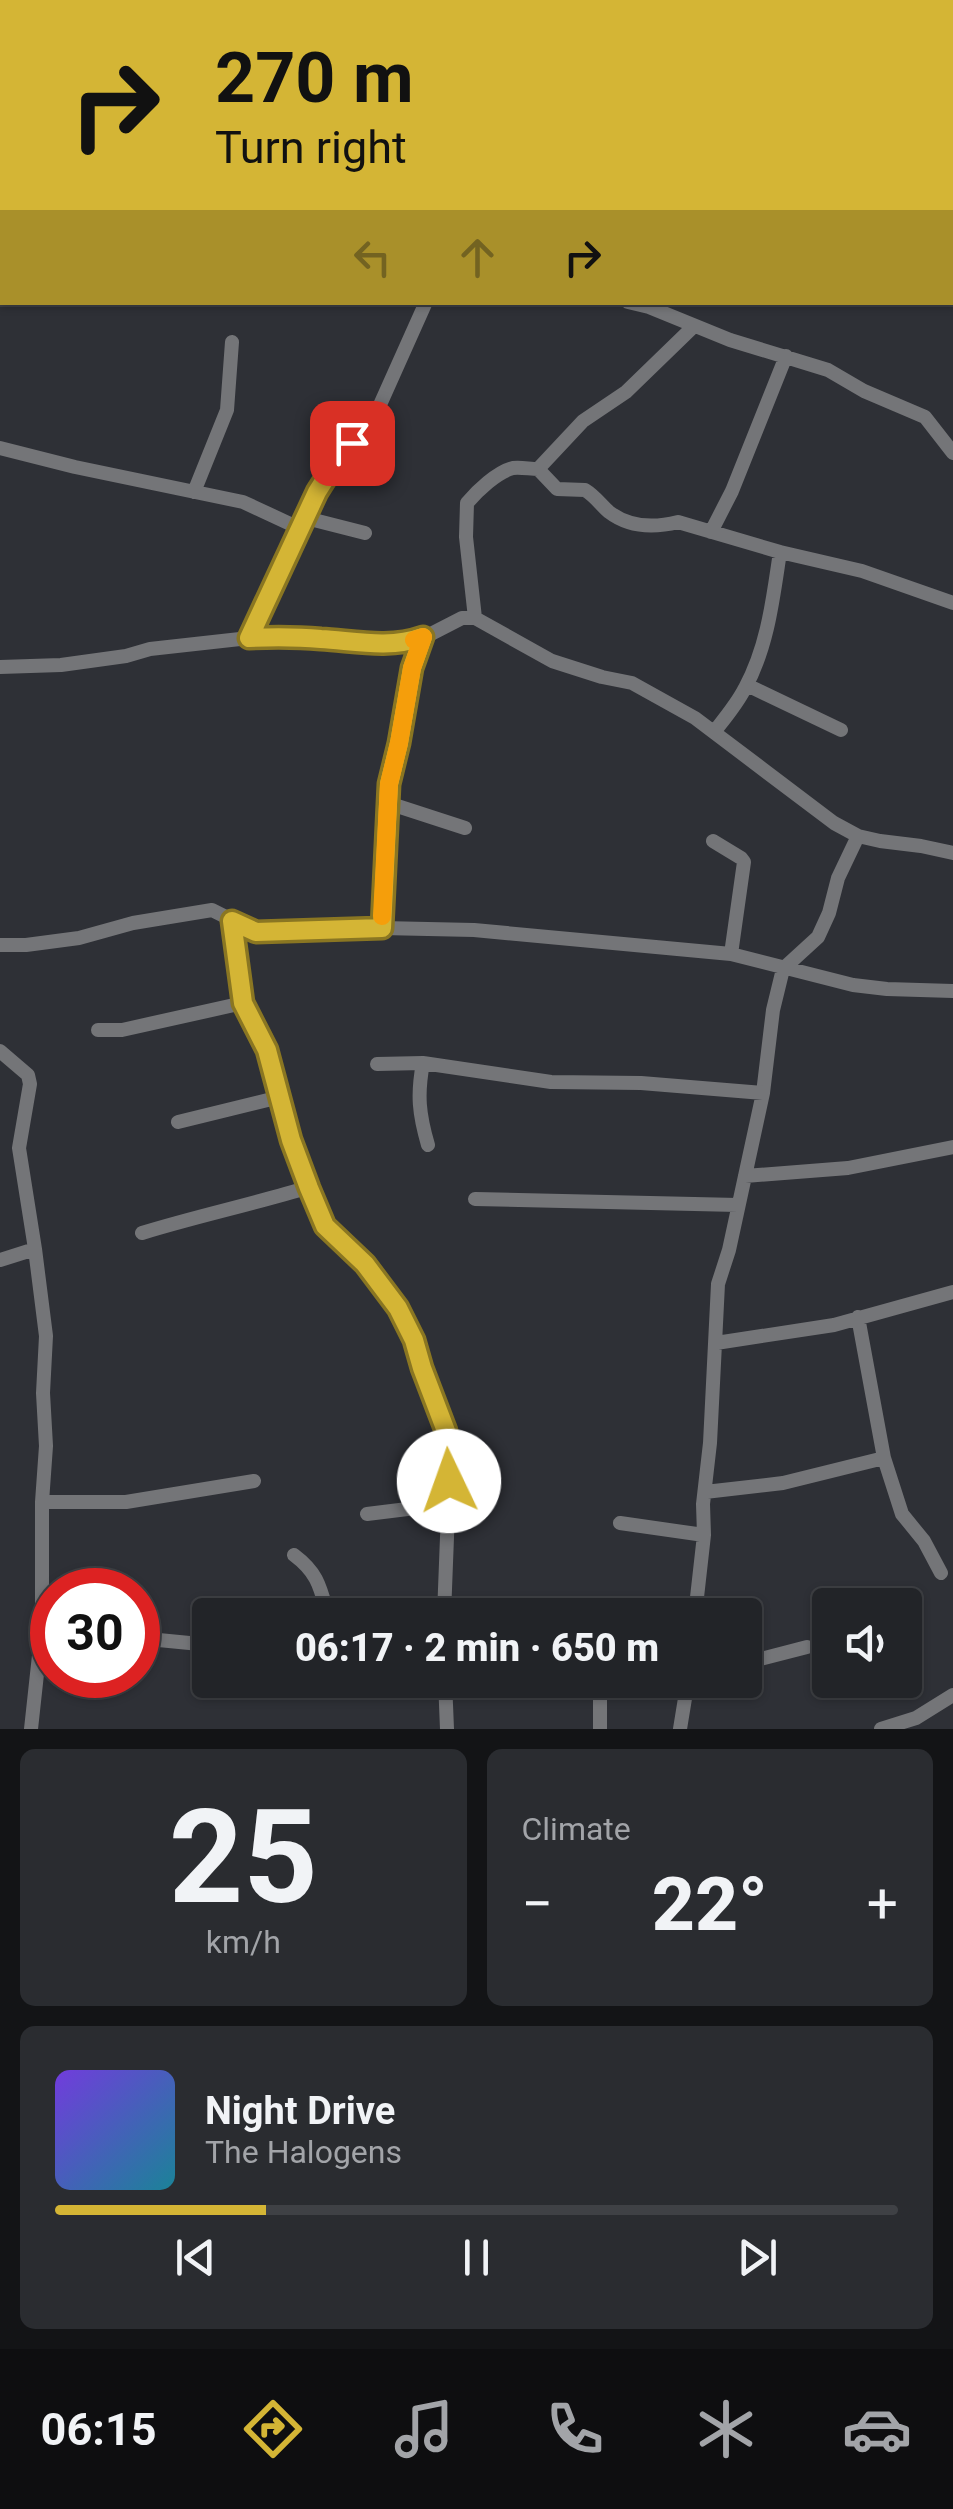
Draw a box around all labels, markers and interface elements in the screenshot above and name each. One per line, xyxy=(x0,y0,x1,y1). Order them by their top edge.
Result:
text: 270 m xyxy=(215,37,414,119)
icon: right xyxy=(50,40,180,170)
text: Turn right xyxy=(215,121,407,174)
icon: left xyxy=(345,230,400,285)
icon: ahead xyxy=(450,230,505,285)
icon: right xyxy=(555,230,610,285)
pin xyxy=(310,401,395,486)
icon: arrive xyxy=(325,416,380,471)
position arrow xyxy=(397,1429,501,1533)
speed limit sign: 30 xyxy=(30,1568,160,1698)
map controls xyxy=(812,1588,922,1698)
button: sound xyxy=(812,1588,922,1698)
text: 06:17 · 2 min · 650 m xyxy=(295,1626,659,1670)
text: 25 xyxy=(169,1781,318,1934)
text: Climate xyxy=(522,1810,631,1848)
text: 22° xyxy=(652,1860,768,1948)
text: − xyxy=(522,1872,553,1936)
text: + xyxy=(867,1872,898,1936)
text: km/h xyxy=(206,1923,281,1961)
text: Night Drive xyxy=(205,2089,395,2133)
text: The Halogens xyxy=(205,2133,402,2171)
icon: previous xyxy=(168,2230,223,2285)
icon: pause xyxy=(449,2230,504,2285)
icon: next xyxy=(730,2230,785,2285)
icon: directions xyxy=(238,2394,308,2464)
icon: music xyxy=(389,2394,459,2464)
icon: phone xyxy=(540,2394,610,2464)
icon: climate xyxy=(691,2394,761,2464)
icon: car xyxy=(842,2394,912,2464)
text: 06:15 xyxy=(41,2403,157,2456)

